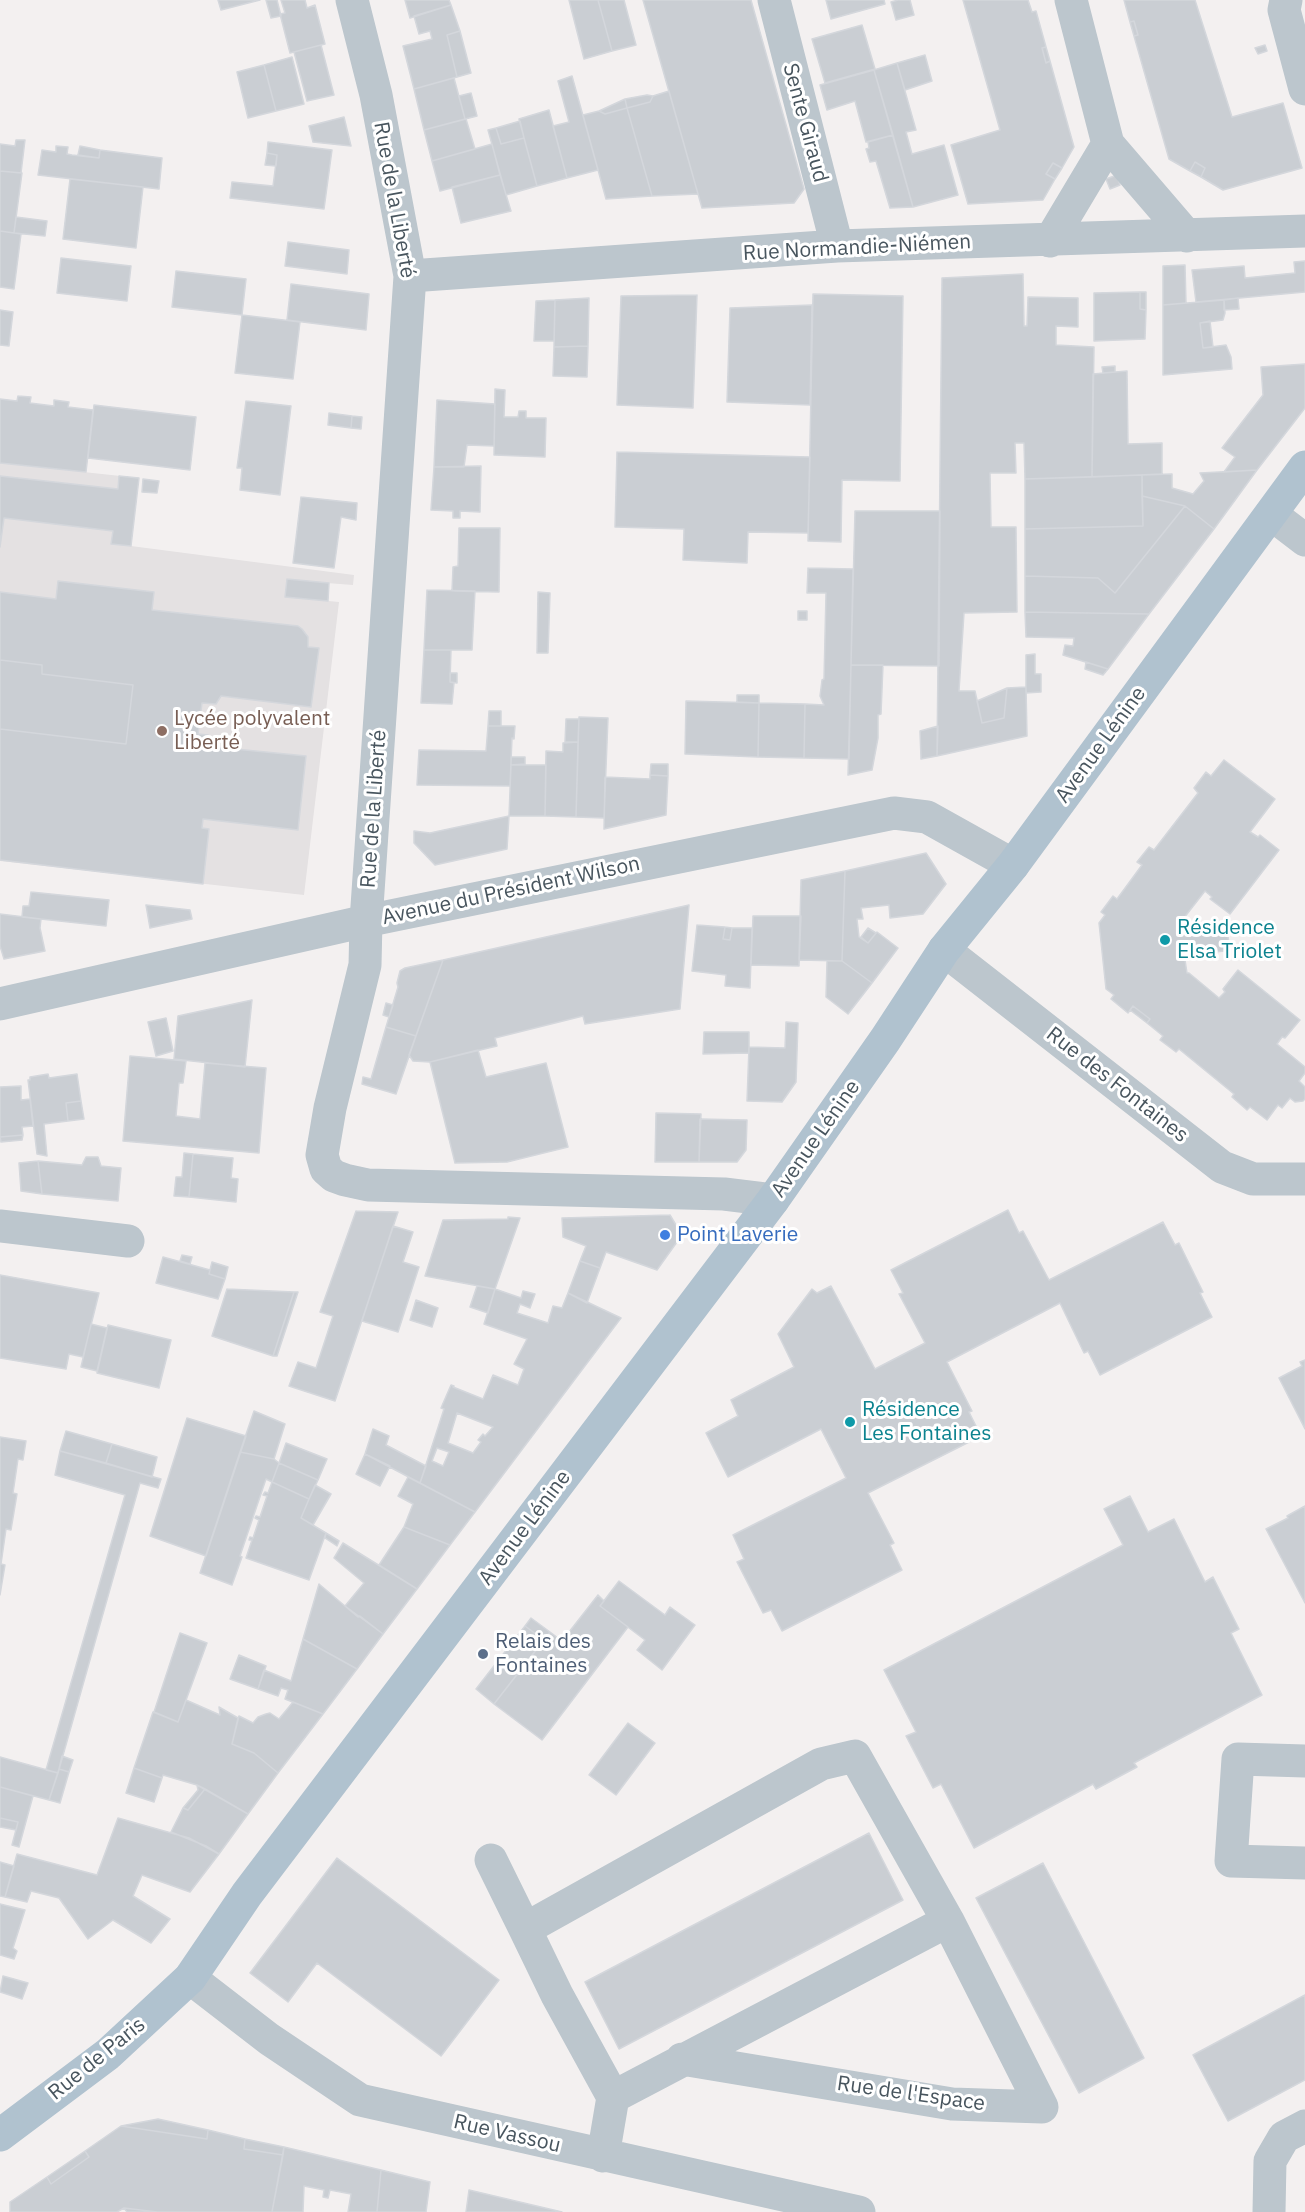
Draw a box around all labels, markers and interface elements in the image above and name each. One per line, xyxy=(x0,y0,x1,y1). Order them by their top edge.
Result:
street label: Sente Giraud xyxy=(777,61,833,185)
street label: Rue de la Liberté xyxy=(368,120,420,280)
street label: Rue Normandie-Niémen xyxy=(742,229,972,267)
street label: Avenue Lénine xyxy=(1050,682,1152,808)
place label: Lycée polyvalent Liberté xyxy=(174,706,330,756)
marker: Lycée polyvalent Liberté xyxy=(155,724,169,738)
street label: Rue de la Liberté xyxy=(356,729,392,889)
street label: Avenue du Président Wilson xyxy=(380,851,642,931)
place label: Résidence Elsa Triolet xyxy=(1177,915,1282,965)
marker: Résidence Elsa Triolet xyxy=(1158,933,1172,947)
street label: Rue des Fontaines xyxy=(1041,1022,1193,1148)
street label: Avenue Lénine xyxy=(766,1075,866,1203)
place label: Point Laverie xyxy=(677,1222,798,1248)
marker: Point Laverie xyxy=(658,1228,672,1242)
place label: Résidence Les Fontaines xyxy=(862,1397,991,1447)
marker: Résidence Les Fontaines xyxy=(843,1415,857,1429)
street label: Avenue Lénine xyxy=(474,1465,576,1591)
place label: Relais des Fontaines xyxy=(495,1629,591,1679)
marker: Relais des Fontaines xyxy=(476,1647,490,1661)
street label: Rue de Paris xyxy=(43,2012,151,2106)
street label: Rue de l'Espace xyxy=(835,2071,987,2117)
street label: Rue Vassou xyxy=(451,2109,563,2159)

